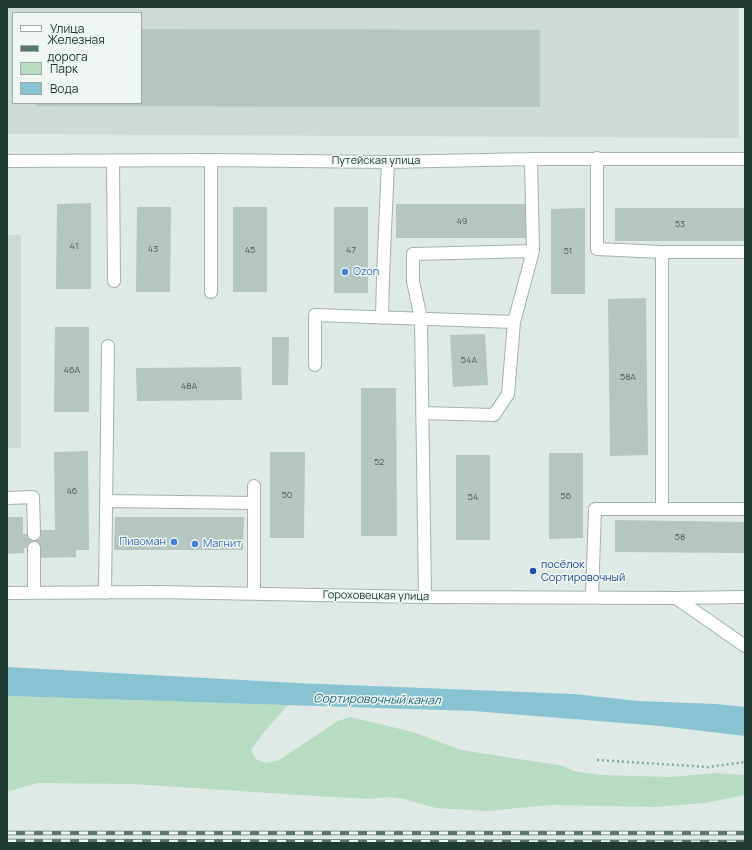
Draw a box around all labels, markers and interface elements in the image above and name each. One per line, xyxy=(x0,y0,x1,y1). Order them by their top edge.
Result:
legend xyxy=(12,12,142,104)
text: Улица xyxy=(50,20,84,37)
text: Железная дорога xyxy=(47,31,105,65)
text: Парк xyxy=(50,60,78,77)
text: Вода xyxy=(50,80,78,97)
street label: Путейская улица xyxy=(332,154,420,168)
house number: 49 xyxy=(457,216,467,226)
house number: 53 xyxy=(675,219,685,229)
house number: 41 xyxy=(70,241,78,251)
house number: 43 xyxy=(148,244,158,254)
house number: 45 xyxy=(245,245,255,255)
house number: 47 xyxy=(346,245,356,255)
house number: 51 xyxy=(564,246,572,256)
place label: Ozon xyxy=(353,265,379,279)
marker: Ozon xyxy=(340,267,350,277)
house number: 54А xyxy=(461,355,477,365)
house number: 46А xyxy=(64,365,80,375)
house number: 58А xyxy=(620,372,636,382)
house number: 48А xyxy=(181,381,197,391)
house number: 52 xyxy=(374,457,384,467)
house number: 46 xyxy=(67,486,77,496)
house number: 50 xyxy=(282,490,292,500)
house number: 56 xyxy=(561,491,571,501)
house number: 54 xyxy=(468,492,478,502)
house number: 58 xyxy=(675,532,685,542)
place label: Пивоман xyxy=(120,535,166,549)
marker: Пивоман xyxy=(169,537,179,547)
place label: Магнит xyxy=(203,537,242,551)
marker: Магнит xyxy=(190,539,200,549)
place label: посёлок Сортировочный xyxy=(541,558,625,584)
marker: посёлок Сортировочный xyxy=(528,566,538,576)
street label: Гороховецкая улица xyxy=(323,588,429,604)
water label: Сортировочный канал xyxy=(313,692,441,708)

